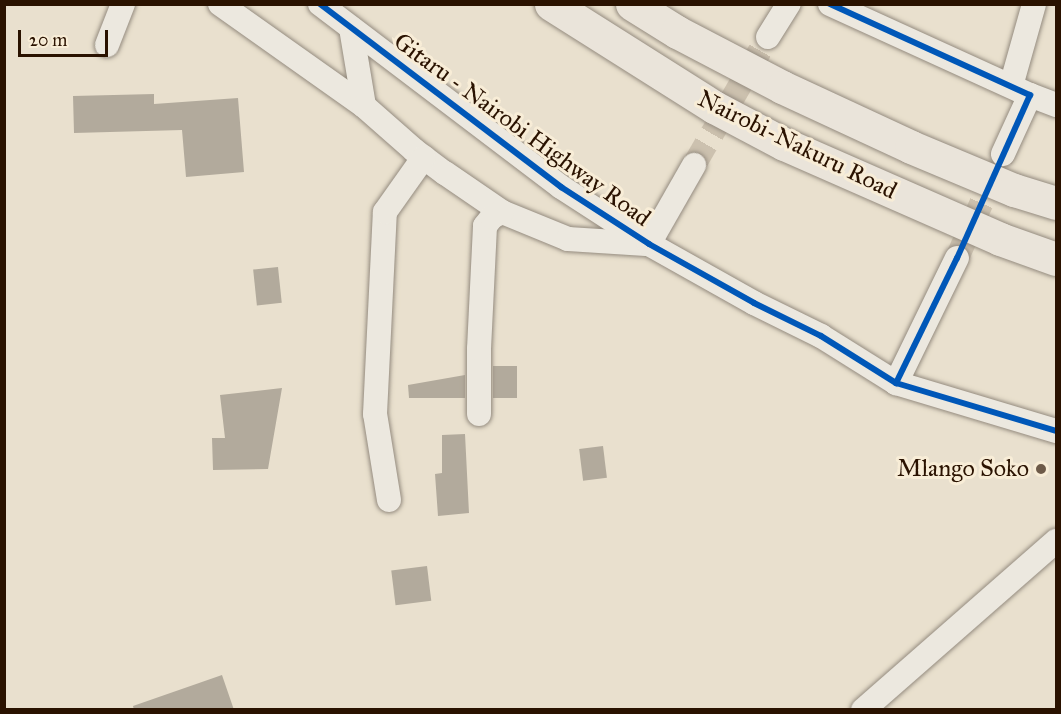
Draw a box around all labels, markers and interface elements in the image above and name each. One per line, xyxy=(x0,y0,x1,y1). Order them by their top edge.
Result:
scale bar xyxy=(21,18,111,56)
street label: Gitaru - Nairobi Highway Road xyxy=(388,27,656,233)
text: 20 m xyxy=(29,29,67,51)
street label: Nairobi-Nakuru Road xyxy=(693,84,901,206)
place label: Mlango Soko xyxy=(897,455,1029,483)
marker: Mlango Soko xyxy=(1034,462,1048,476)

